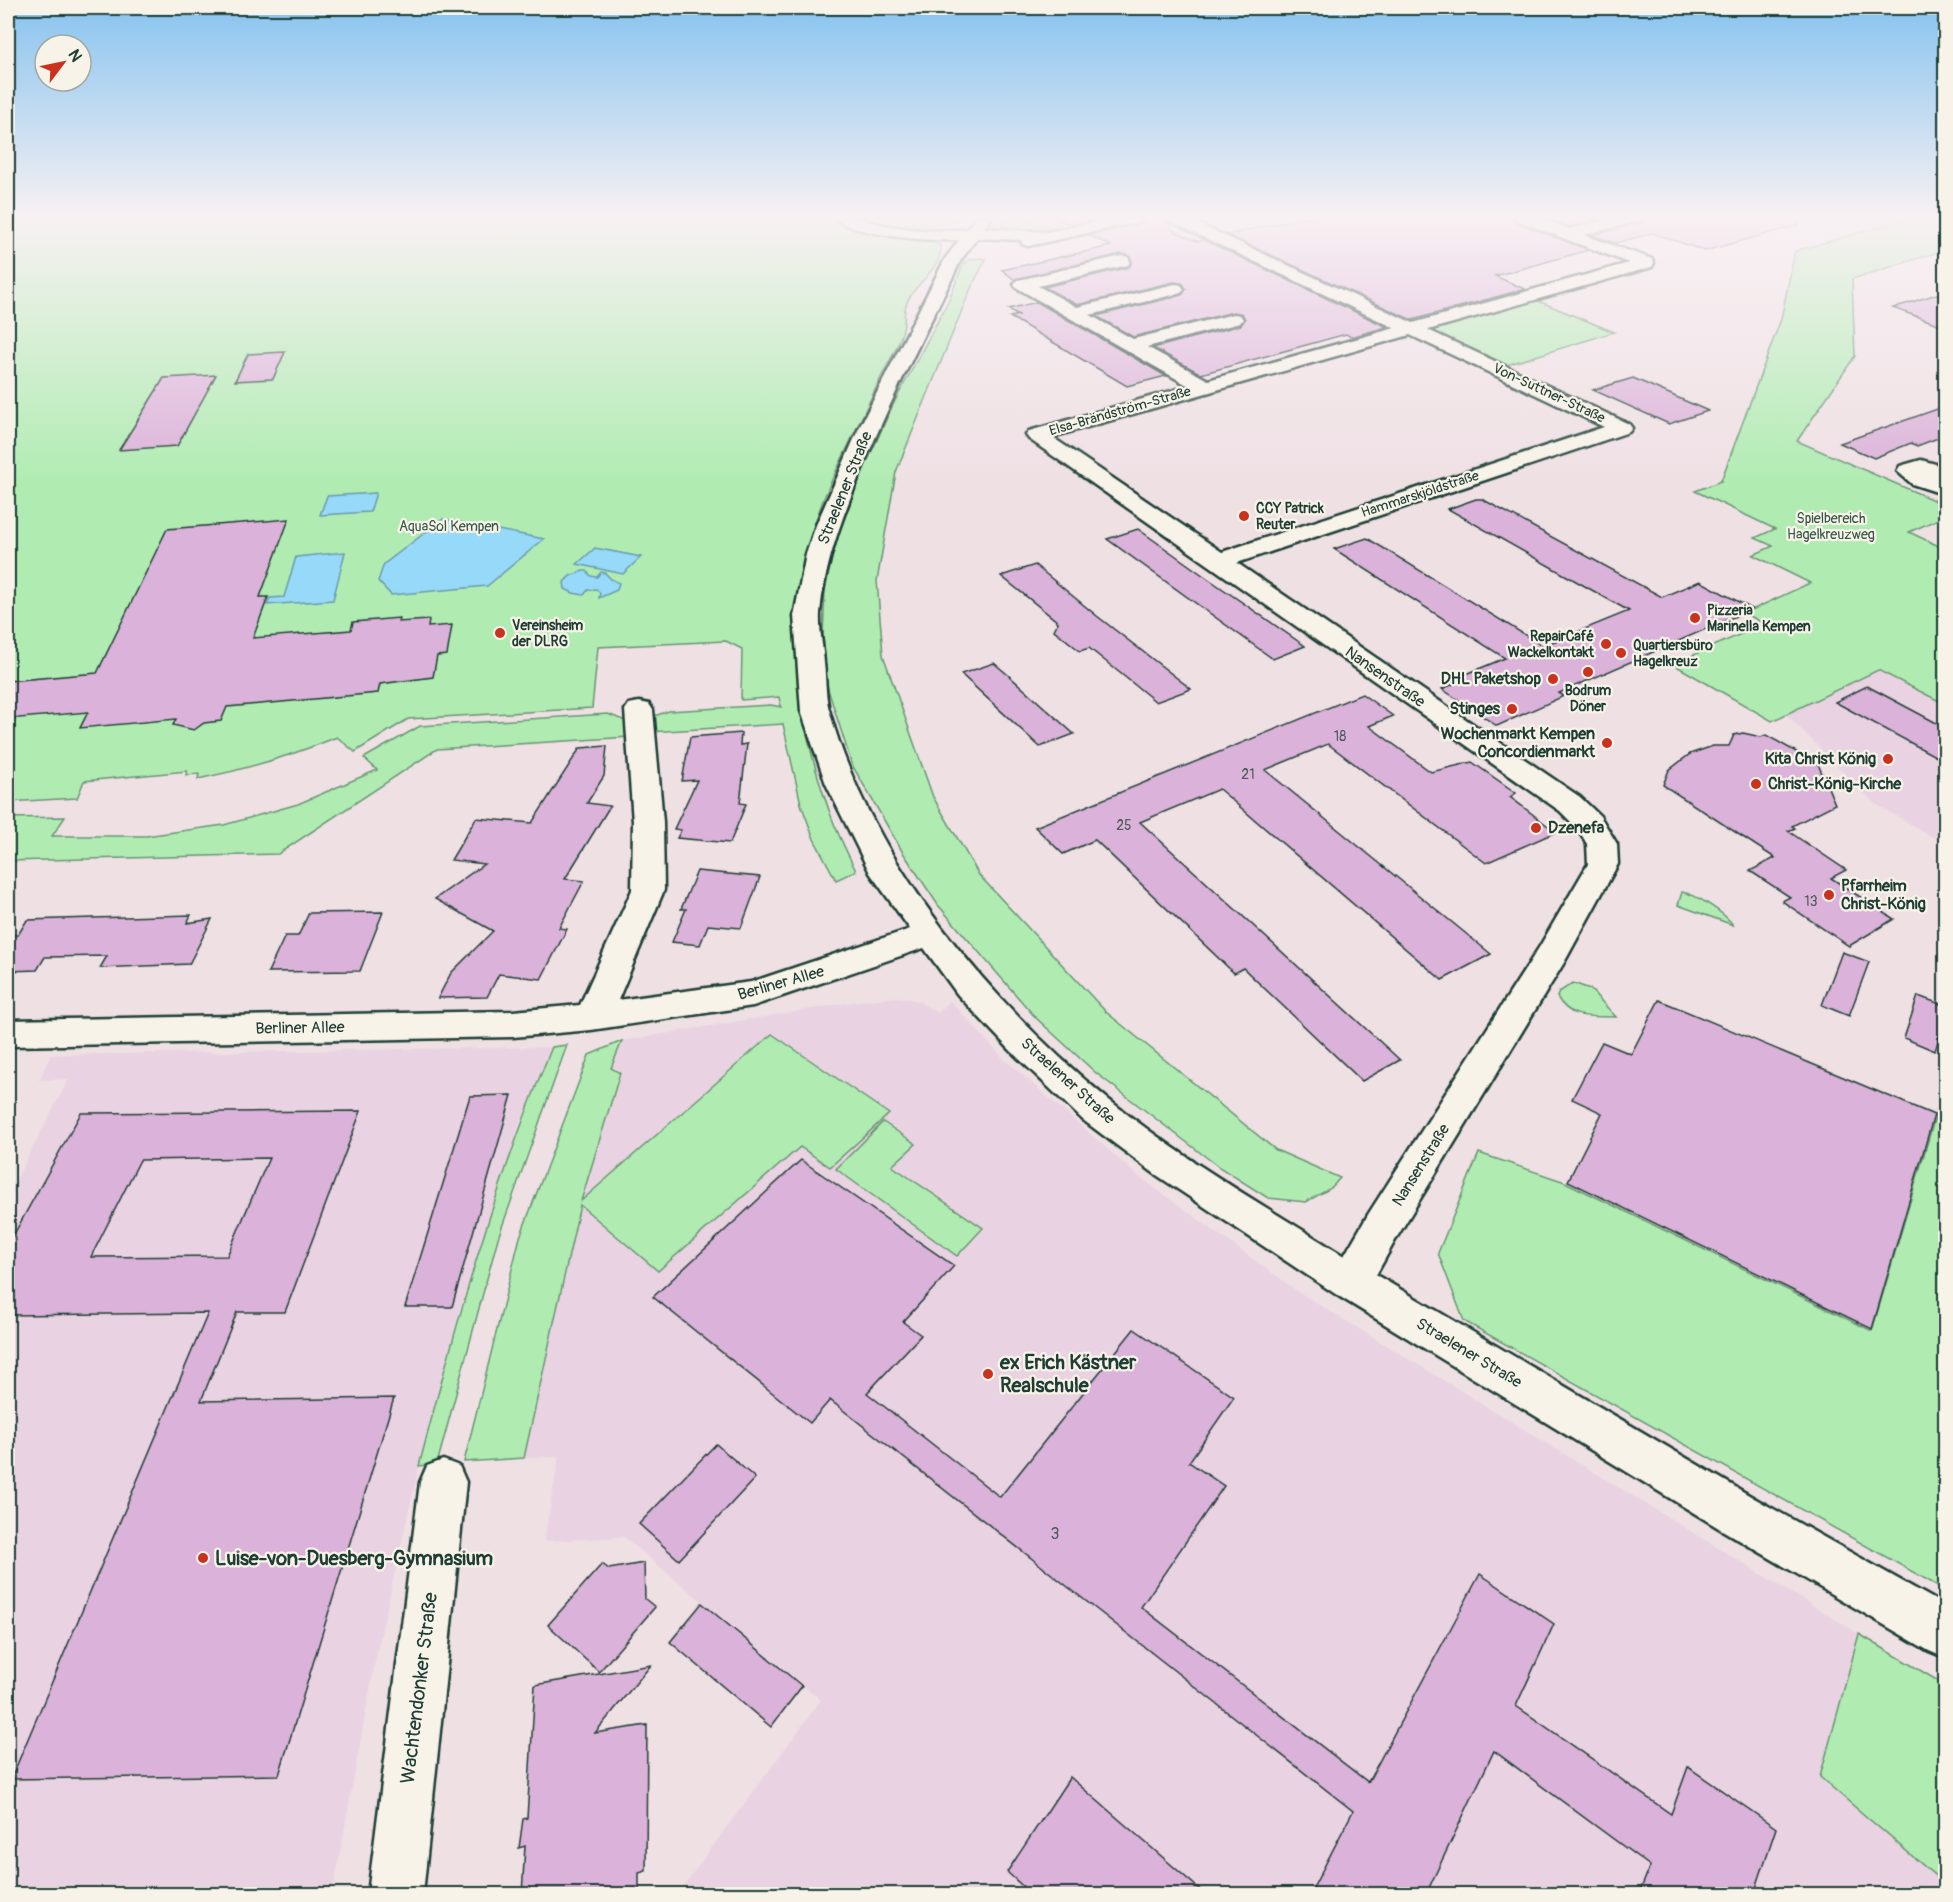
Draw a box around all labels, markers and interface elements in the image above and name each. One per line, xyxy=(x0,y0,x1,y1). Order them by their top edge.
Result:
north arrow xyxy=(33,33,93,93)
text: N xyxy=(64,46,86,66)
street label: Von-Suttner-Straße xyxy=(1490,360,1608,426)
street label: Elsa-Brändström-Straße xyxy=(1047,383,1193,439)
street label: Straelener Straße xyxy=(813,429,877,547)
street label: Hammarskjöldstraße xyxy=(1359,467,1481,521)
place label: CCY Patrick Reuter xyxy=(1256,500,1324,533)
marker: CCY Patrick Reuter xyxy=(1237,509,1251,523)
park label: Spielbereich Hagelkreuzweg xyxy=(1787,510,1875,543)
park label: AquaSol Kempen xyxy=(399,518,499,535)
place label: Pizzeria Marinella Kempen xyxy=(1707,602,1811,635)
marker: Pizzeria Marinella Kempen xyxy=(1688,611,1702,625)
place label: Vereinsheim der DLRG xyxy=(512,617,584,650)
marker: Vereinsheim der DLRG xyxy=(493,626,507,640)
place label: RepairCafé Wackelkontakt xyxy=(1508,628,1595,661)
marker: RepairCafé Wackelkontakt xyxy=(1599,637,1613,651)
place label: Quartiersbüro Hagelkreuz xyxy=(1633,637,1713,670)
street label: Nansenstraße xyxy=(1341,642,1429,712)
marker: Quartiersbüro Hagelkreuz xyxy=(1614,646,1628,660)
marker: Bodrum Döner xyxy=(1581,665,1595,679)
place label: DHL Paketshop xyxy=(1441,669,1541,689)
marker: DHL Paketshop xyxy=(1546,672,1560,686)
place label: Bodrum Döner xyxy=(1565,682,1612,715)
place label: Stinges xyxy=(1449,699,1501,719)
marker: Stinges xyxy=(1505,702,1519,716)
place label: Wochenmarkt Kempen Concordienmarkt xyxy=(1441,724,1596,762)
house number: 18 xyxy=(1334,728,1346,745)
marker: Wochenmarkt Kempen Concordienmarkt xyxy=(1600,736,1614,750)
place label: Kita Christ König xyxy=(1765,749,1876,769)
marker: Kita Christ König xyxy=(1881,752,1895,766)
house number: 21 xyxy=(1241,766,1255,783)
place label: Christ-König-Kirche xyxy=(1768,774,1902,794)
marker: Christ-König-Kirche xyxy=(1749,777,1763,791)
house number: 25 xyxy=(1116,817,1132,834)
place label: Dzenefa xyxy=(1548,818,1605,838)
marker: Dzenefa xyxy=(1529,821,1543,835)
place label: Pfarrheim Christ-König xyxy=(1841,876,1926,914)
marker: Pfarrheim Christ-König xyxy=(1822,888,1836,902)
house number: 13 xyxy=(1804,893,1818,910)
street label: Berliner Allee xyxy=(735,961,827,1005)
street label: Berliner Allee xyxy=(255,1017,345,1039)
street label: Straelener Straße xyxy=(1017,1033,1119,1129)
street label: Nansenstraße xyxy=(1388,1120,1454,1210)
street label: Straelener Straße xyxy=(1412,1314,1526,1392)
place label: ex Erich Kästner Realschule xyxy=(999,1350,1137,1398)
marker: ex Erich Kästner Realschule xyxy=(981,1367,995,1381)
house number: 3 xyxy=(1051,1524,1060,1544)
place label: Luise-von-Duesberg-Gymnasium xyxy=(215,1546,493,1571)
marker: Luise-von-Duesberg-Gymnasium xyxy=(196,1551,210,1565)
street label: Wachtendonker Straße xyxy=(395,1591,443,1785)

